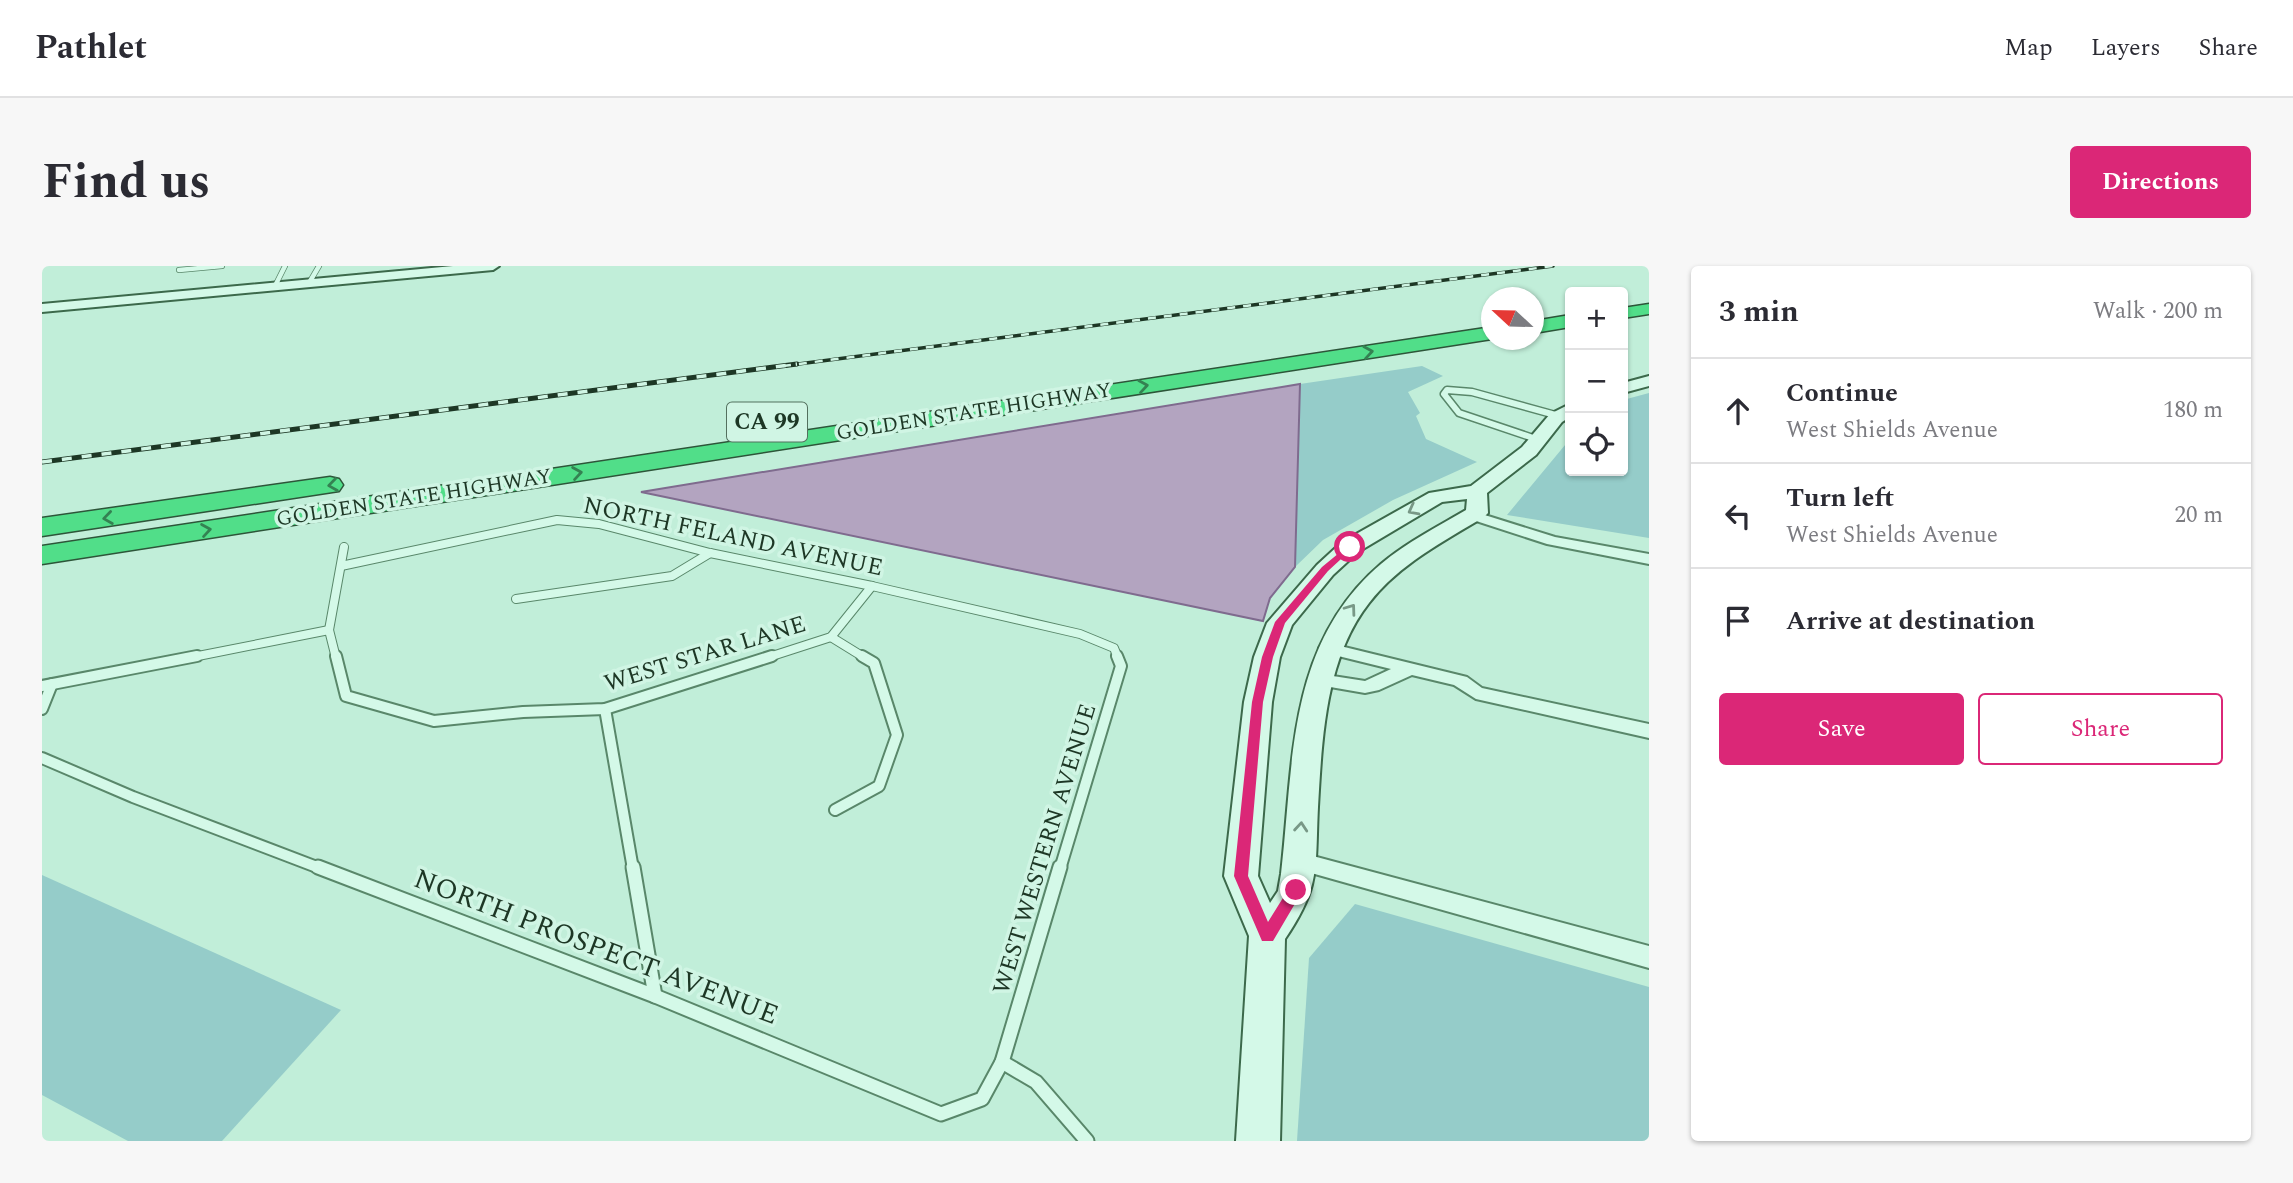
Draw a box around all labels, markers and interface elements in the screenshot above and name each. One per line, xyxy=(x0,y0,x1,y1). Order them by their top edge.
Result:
text: Pathlet xyxy=(35,23,147,73)
text: Map xyxy=(2004,30,2053,66)
text: Layers xyxy=(2091,30,2161,66)
text: Share xyxy=(2199,30,2258,66)
text: Find us xyxy=(42,145,210,220)
button: Directions xyxy=(2070,146,2251,218)
north arrow xyxy=(1481,287,1544,350)
map controls xyxy=(1565,287,1628,476)
button: + xyxy=(1565,287,1628,350)
text: 3 min xyxy=(1719,289,1799,335)
text: Walk · 200 m xyxy=(2093,294,2223,329)
one-way arrow xyxy=(1362,345,1374,360)
button: − xyxy=(1565,350,1628,413)
text: Continue xyxy=(1786,373,1898,413)
street label: GOLDEN STATE HIGHWAY xyxy=(834,374,1114,450)
one-way arrow xyxy=(1138,379,1149,394)
icon: ahead xyxy=(1719,392,1757,430)
text: 180 m xyxy=(2163,393,2223,428)
road number: CA 99 xyxy=(727,402,807,442)
button: locate xyxy=(1565,413,1628,476)
text: West Shields Avenue xyxy=(1786,413,1998,448)
street label: GOLDEN STATE HIGHWAY xyxy=(274,460,554,536)
one-way arrow xyxy=(571,466,582,481)
one-way arrow xyxy=(327,477,339,492)
text: Turn left xyxy=(1786,478,1894,518)
street label: NORTH FELAND AVENUE xyxy=(580,488,886,586)
icon: left xyxy=(1719,497,1757,535)
text: 20 m xyxy=(2174,498,2223,533)
one-way arrow xyxy=(1407,501,1420,515)
one-way arrow xyxy=(102,510,114,525)
text: West Shields Avenue xyxy=(1786,518,1998,553)
one-way arrow xyxy=(200,523,212,538)
route start xyxy=(1334,531,1365,562)
text: Arrive at destination xyxy=(1786,601,2035,641)
icon: arrive xyxy=(1719,602,1757,640)
one-way arrow xyxy=(1342,604,1355,617)
street label: WEST STAR LANE xyxy=(600,606,810,702)
button: Save xyxy=(1719,693,1964,765)
button: Share xyxy=(1978,693,2223,765)
street label: WEST WESTERN AVENUE xyxy=(984,699,1106,999)
one-way arrow xyxy=(1293,822,1308,833)
street label: NORTH PROSPECT AVENUE xyxy=(407,857,785,1037)
route end xyxy=(1280,874,1311,905)

